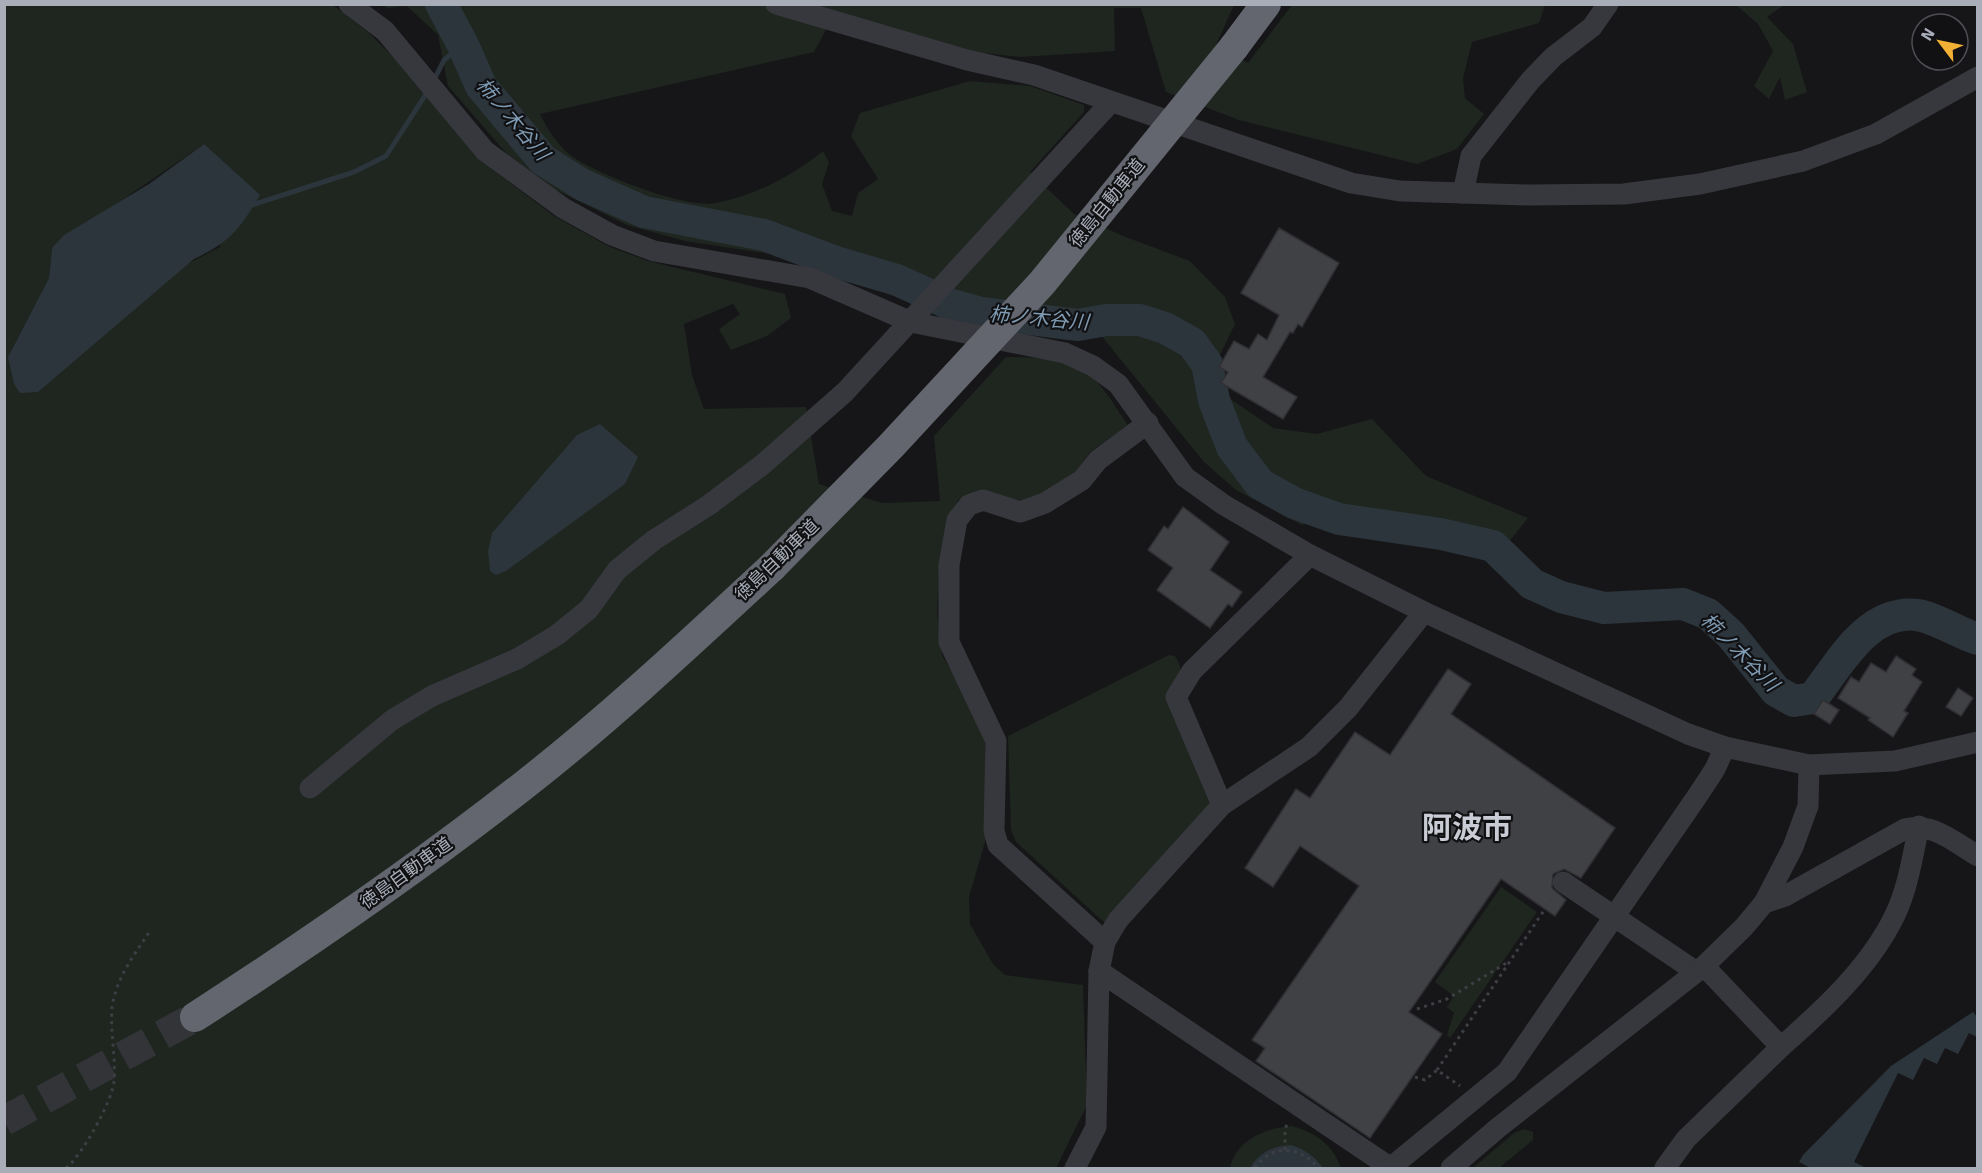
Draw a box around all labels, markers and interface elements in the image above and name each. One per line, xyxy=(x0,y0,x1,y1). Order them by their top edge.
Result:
north arrow xyxy=(1910,12,1970,72)
text: N xyxy=(1917,25,1940,45)
water label: 柿ノ木谷川 xyxy=(471,73,556,167)
street label: 徳島自動車道 xyxy=(1064,154,1150,252)
water label: 柿ノ木谷川 xyxy=(988,302,1092,335)
street label: 徳島自動車道 xyxy=(731,515,823,605)
water label: 柿ノ木谷川 xyxy=(1695,608,1785,698)
district label: 阿波市 xyxy=(1422,810,1512,847)
street label: 徳島自動車道 xyxy=(356,832,456,914)

